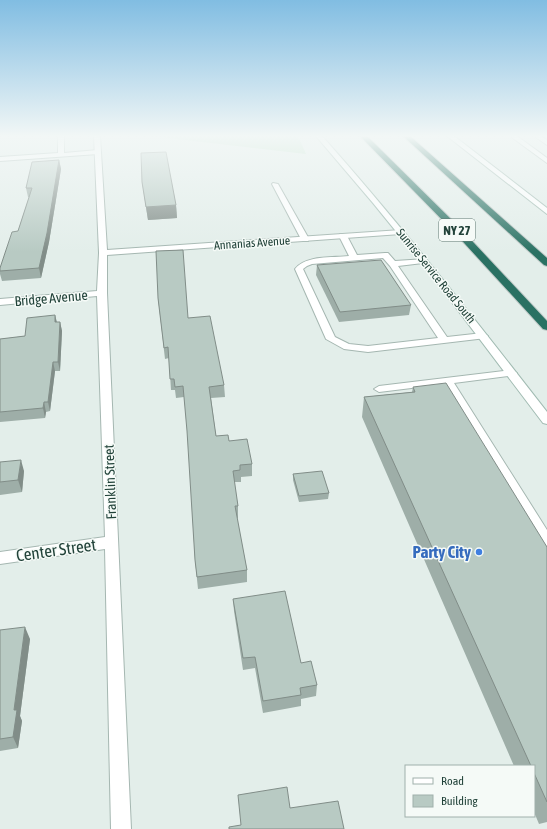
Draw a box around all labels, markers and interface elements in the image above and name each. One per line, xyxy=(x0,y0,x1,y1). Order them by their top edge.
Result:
road number: NY 27 xyxy=(439,219,475,241)
street label: Sunrise Service Road South xyxy=(393,226,479,326)
street label: Annanias Avenue xyxy=(213,233,291,253)
street label: Bridge Avenue xyxy=(14,287,88,309)
street label: Franklin Street xyxy=(101,444,119,520)
street label: Center Street xyxy=(15,534,97,566)
place label: Party City xyxy=(413,542,471,562)
marker: Party City xyxy=(474,547,484,557)
legend xyxy=(405,765,535,817)
text: Road xyxy=(441,774,464,788)
text: Building xyxy=(441,794,479,808)

